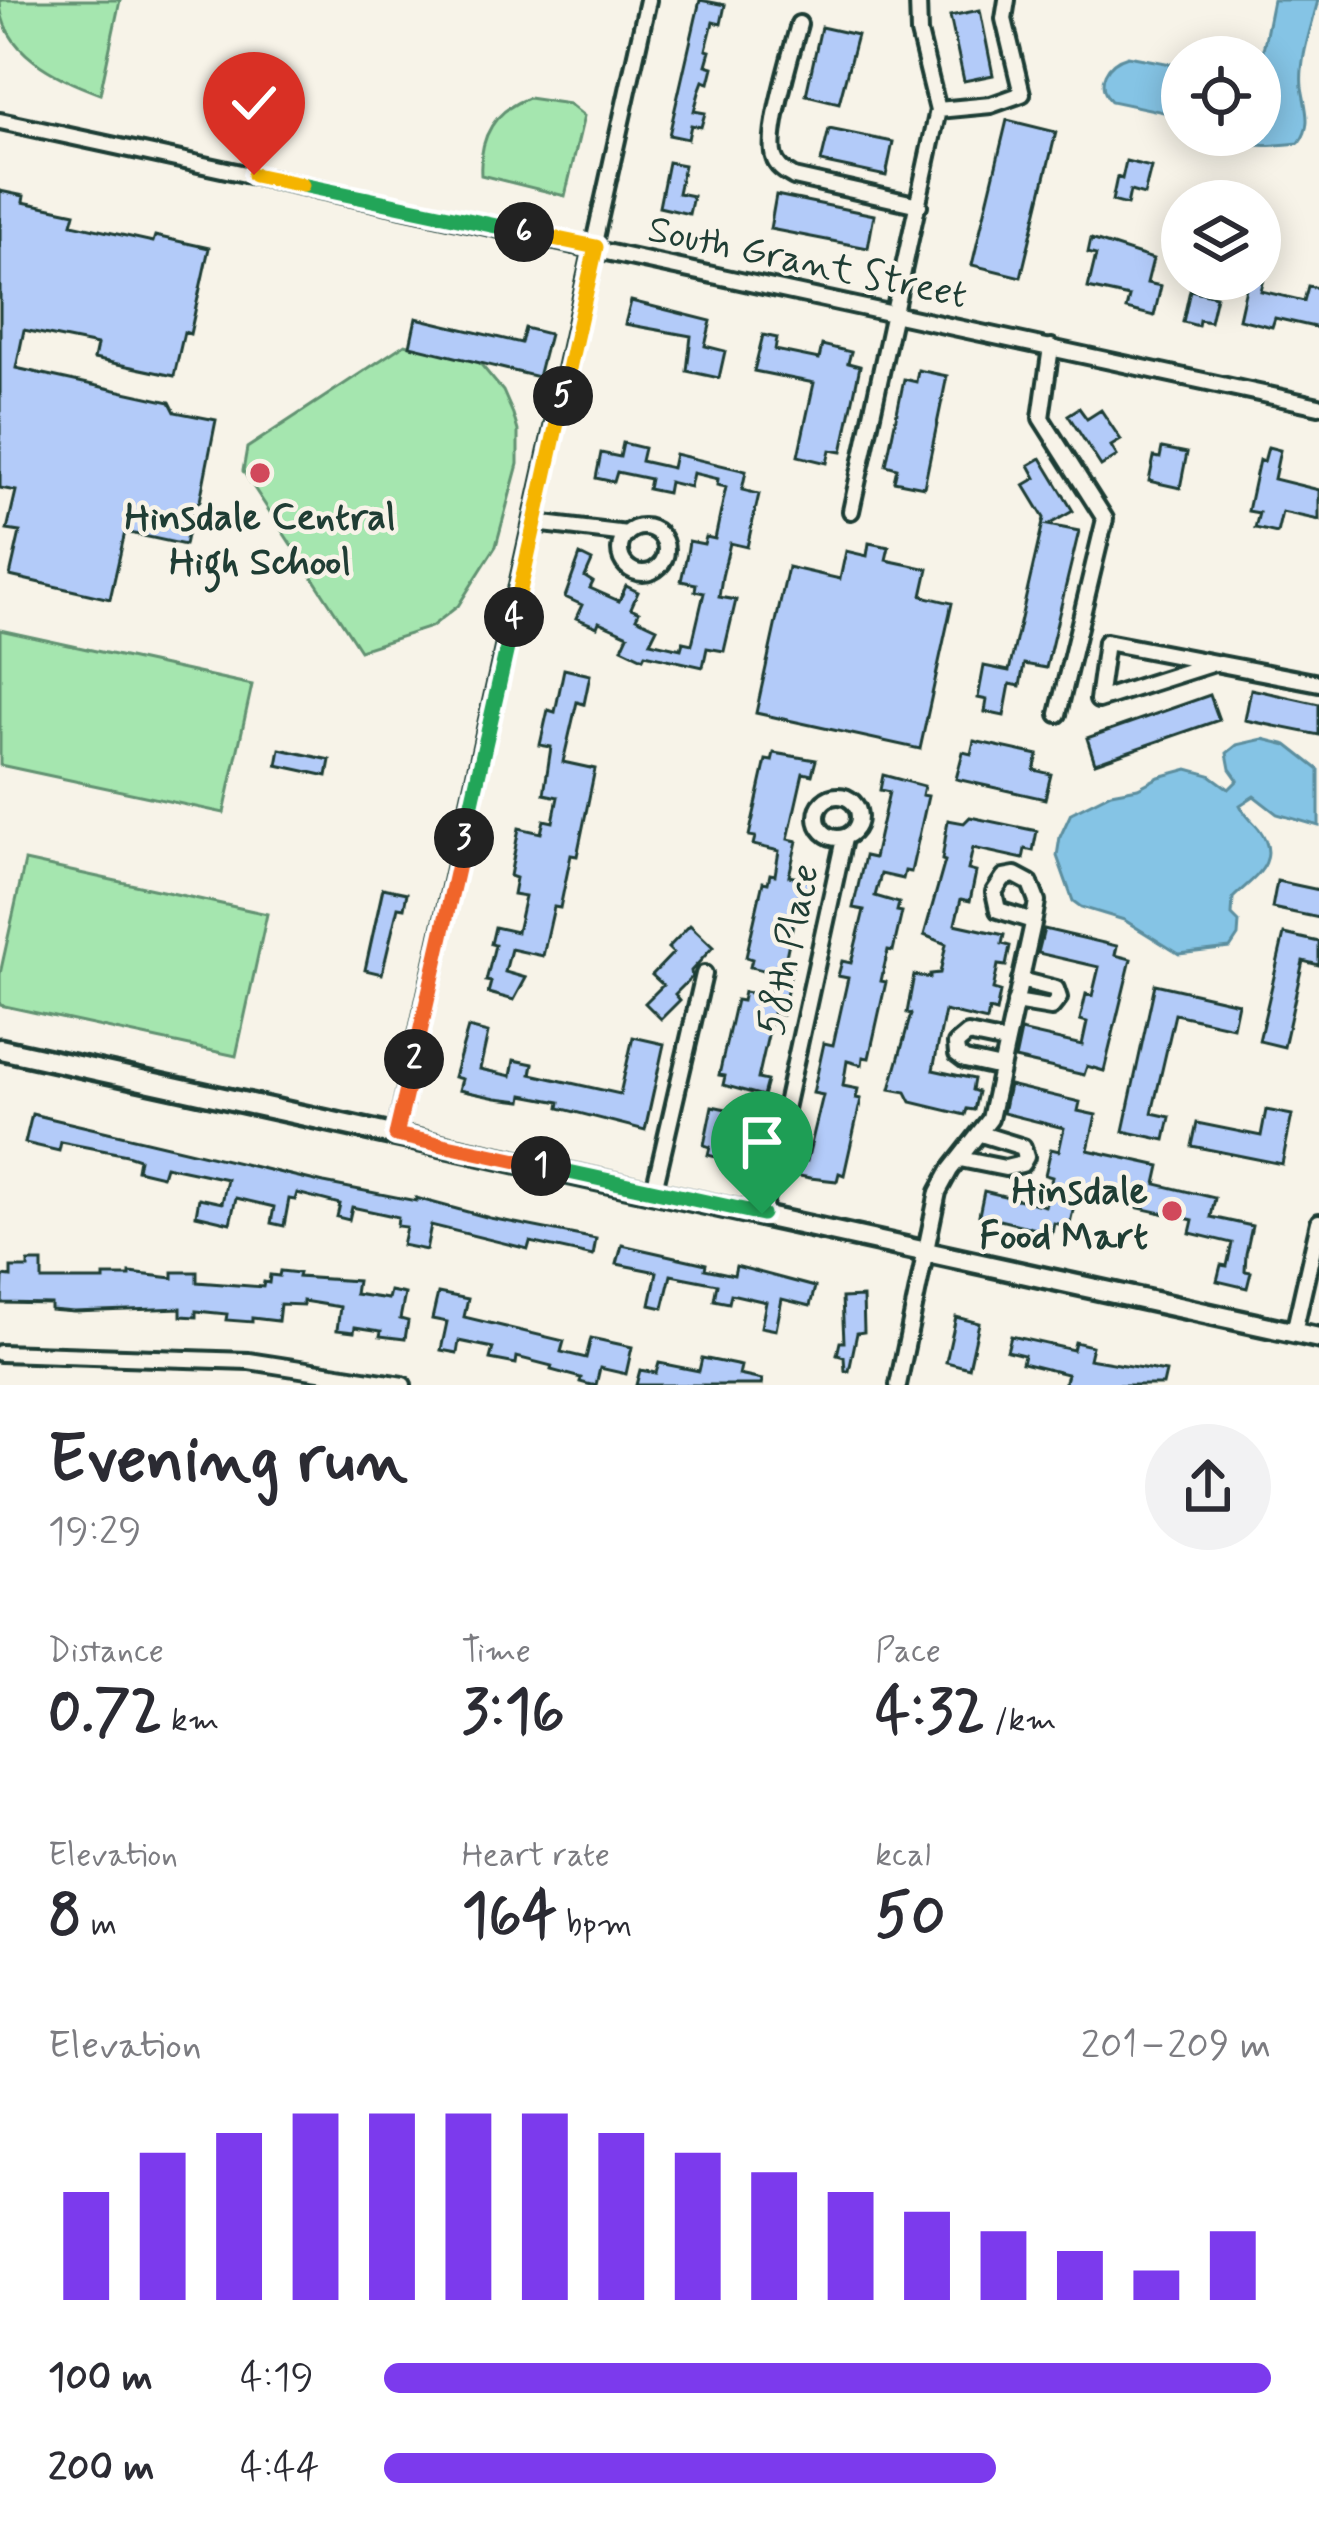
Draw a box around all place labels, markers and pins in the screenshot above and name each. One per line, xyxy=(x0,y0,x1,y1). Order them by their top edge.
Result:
pin xyxy=(203,52,305,175)
pin: 6 xyxy=(494,202,554,262)
pin: 5 xyxy=(533,366,593,426)
marker: Hinsdale Central High School xyxy=(247,460,273,486)
place label: Hinsdale Central High School xyxy=(124,493,396,593)
pin: 4 xyxy=(484,587,544,647)
pin: 3 xyxy=(434,808,494,868)
pin: 2 xyxy=(384,1029,444,1089)
pin xyxy=(711,1091,813,1214)
pin: 1 xyxy=(511,1136,571,1196)
place label: Hinsdale Food Mart xyxy=(979,1167,1148,1263)
marker: Hinsdale Food Mart xyxy=(1159,1198,1185,1224)

